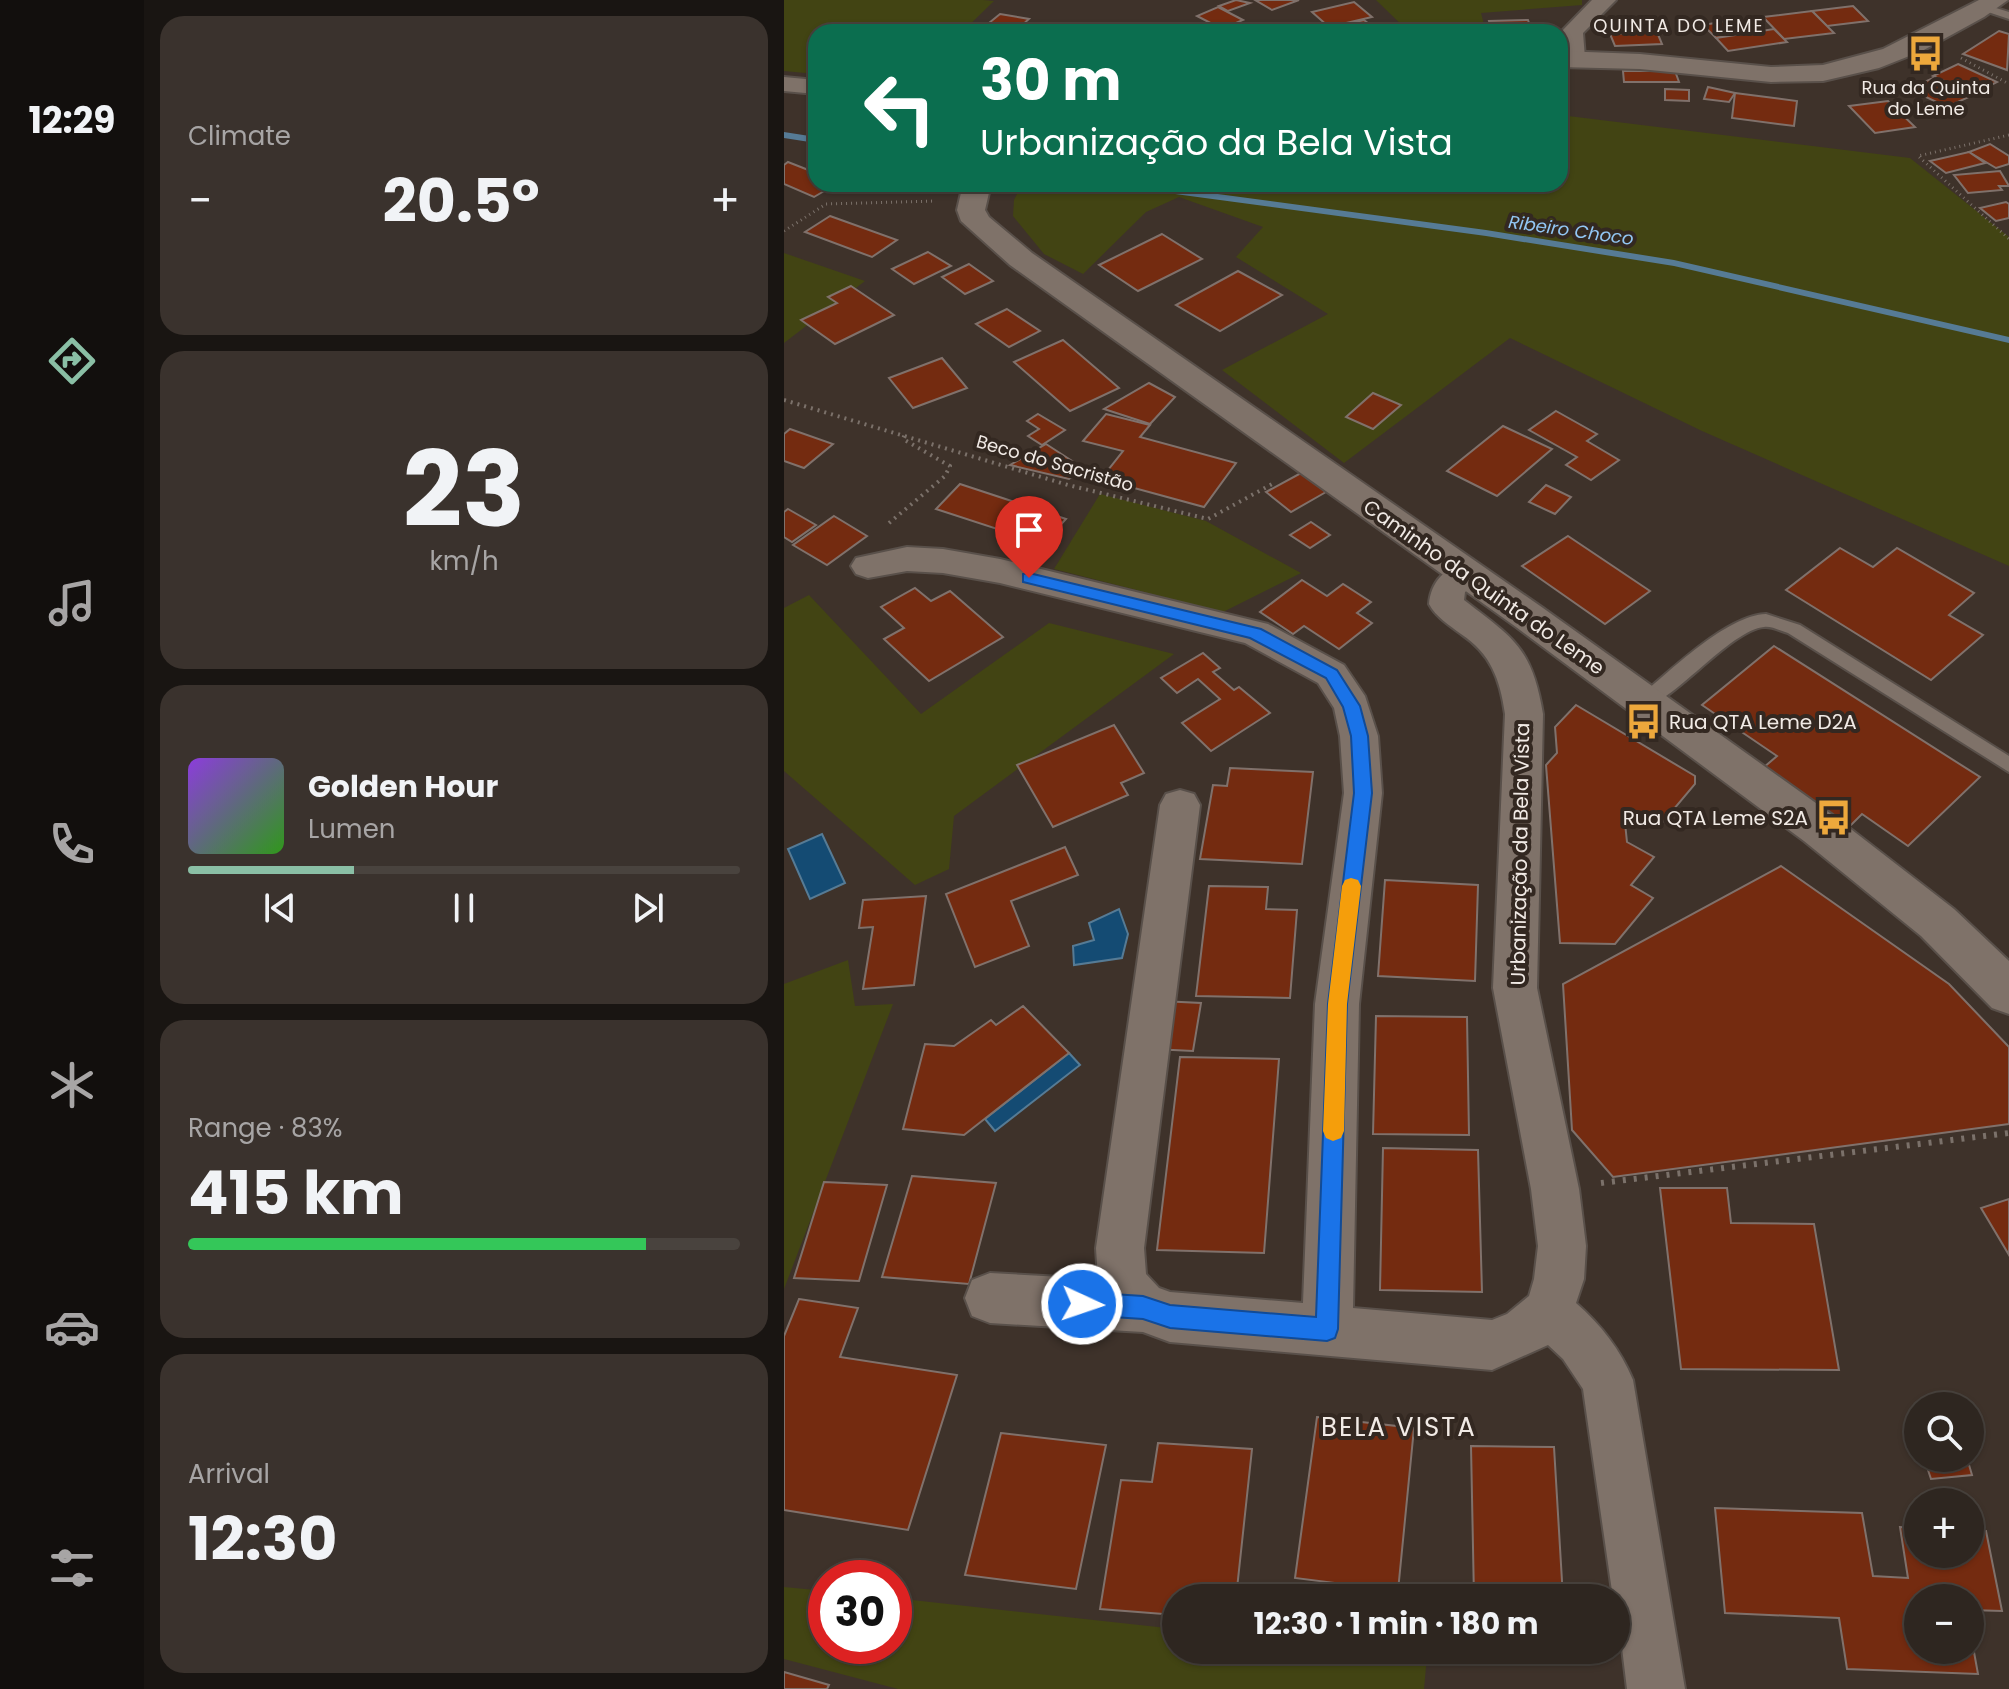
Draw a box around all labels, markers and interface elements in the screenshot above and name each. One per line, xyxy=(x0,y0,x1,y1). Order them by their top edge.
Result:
district label: QUINTA DO LEME xyxy=(1593,13,1765,38)
bus stop icon: Rua da Quinta do Leme xyxy=(1907,34,1945,72)
text: 30 m xyxy=(980,41,1122,120)
icon: left xyxy=(848,56,952,160)
place label: Rua da Quinta do Leme xyxy=(1862,75,1990,121)
text: 12:29 xyxy=(28,95,116,146)
text: Urbanização da Bela Vista xyxy=(980,117,1453,168)
text: Climate xyxy=(188,118,291,154)
text: 20.5° xyxy=(383,159,540,243)
text: − xyxy=(188,170,212,231)
text: + xyxy=(710,170,740,231)
water label: Ribeiro Choco xyxy=(1507,209,1635,251)
icon: directions xyxy=(44,333,100,389)
text: 23 xyxy=(403,417,525,562)
street label: Beco do Sacristão xyxy=(974,429,1136,497)
street label: Caminho da Quinta do Leme xyxy=(1358,493,1610,681)
pin xyxy=(995,496,1063,578)
icon: arrive xyxy=(1007,508,1051,552)
text: km/h xyxy=(429,543,499,579)
icon: music xyxy=(44,575,100,631)
bus stop icon: Rua QTA Leme D2A xyxy=(1624,703,1662,741)
place label: Rua QTA Leme D2A xyxy=(1669,708,1857,736)
street label: Urbanização da Bela Vista xyxy=(1504,722,1536,986)
text: Golden Hour xyxy=(308,765,498,808)
bus stop icon: Rua QTA Leme S2A xyxy=(1815,799,1853,837)
place label: Rua QTA Leme S2A xyxy=(1623,804,1808,832)
text: Lumen xyxy=(308,811,395,847)
icon: phone xyxy=(44,816,100,872)
icon: previous xyxy=(258,886,302,930)
icon: pause xyxy=(442,886,486,930)
icon: next xyxy=(626,886,670,930)
icon: climate xyxy=(44,1057,100,1113)
text: Range · 83% xyxy=(188,1110,343,1146)
text: 415 km xyxy=(188,1151,404,1235)
position arrow xyxy=(1040,1262,1124,1346)
icon: car xyxy=(44,1299,100,1355)
map controls xyxy=(1904,1392,1984,1664)
button: search xyxy=(1904,1392,1984,1472)
district label: BELA VISTA xyxy=(1321,1409,1477,1445)
text: Arrival xyxy=(188,1456,270,1492)
button: + xyxy=(1904,1488,1984,1568)
text: 12:30 xyxy=(188,1497,337,1581)
icon: filters xyxy=(44,1540,100,1596)
speed limit sign: 30 xyxy=(808,1560,912,1664)
button: − xyxy=(1904,1584,1984,1664)
text: 12:30 · 1 min · 180 m xyxy=(1254,1602,1538,1645)

